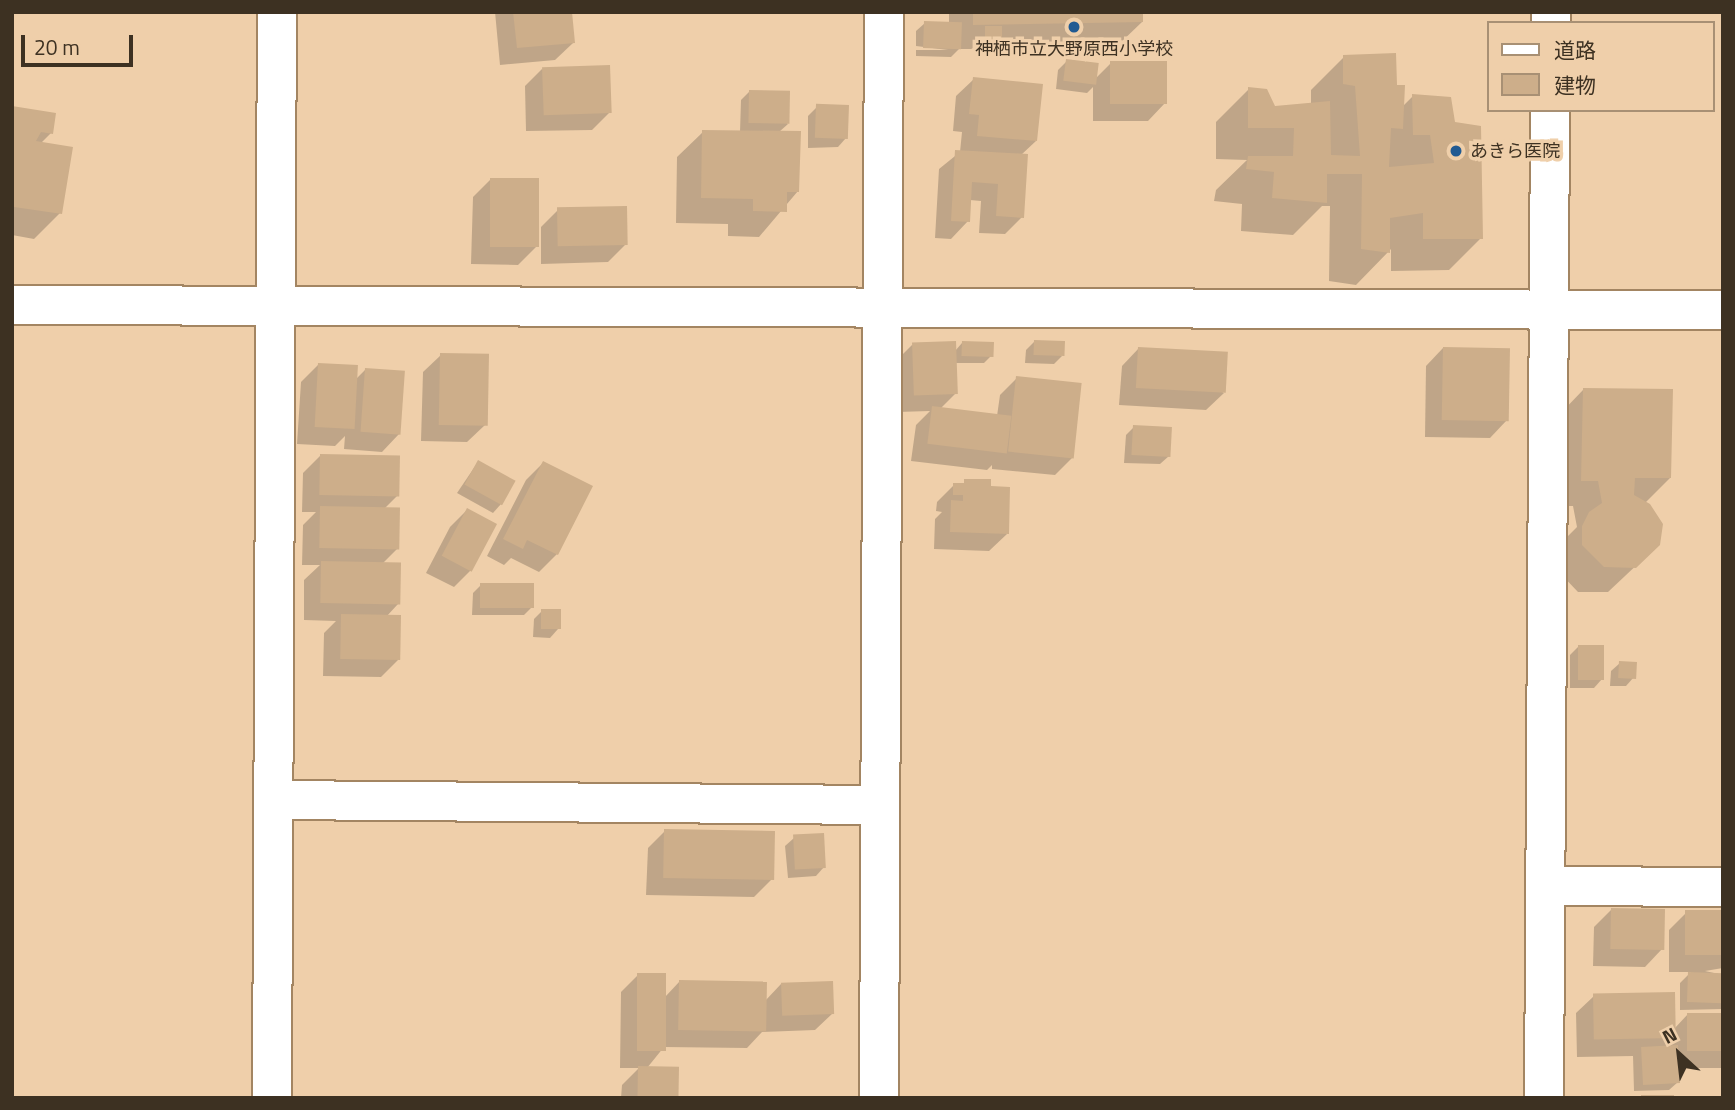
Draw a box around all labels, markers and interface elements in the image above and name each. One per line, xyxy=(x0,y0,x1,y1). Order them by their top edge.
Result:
marker: 神栖市立大野原西小学校 xyxy=(1066,19,1082,35)
scale bar xyxy=(24,21,136,65)
legend xyxy=(1486,21,1714,112)
text: 20 m xyxy=(34,31,80,63)
text: 道路 xyxy=(1554,34,1596,66)
place label: 神栖市立大野原西小学校 xyxy=(975,38,1173,60)
text: 建物 xyxy=(1554,69,1596,101)
place label: あきら医院 xyxy=(1470,140,1560,162)
marker: あきら医院 xyxy=(1448,143,1464,159)
north arrow xyxy=(1644,1019,1714,1089)
text: N xyxy=(1657,1019,1682,1051)

